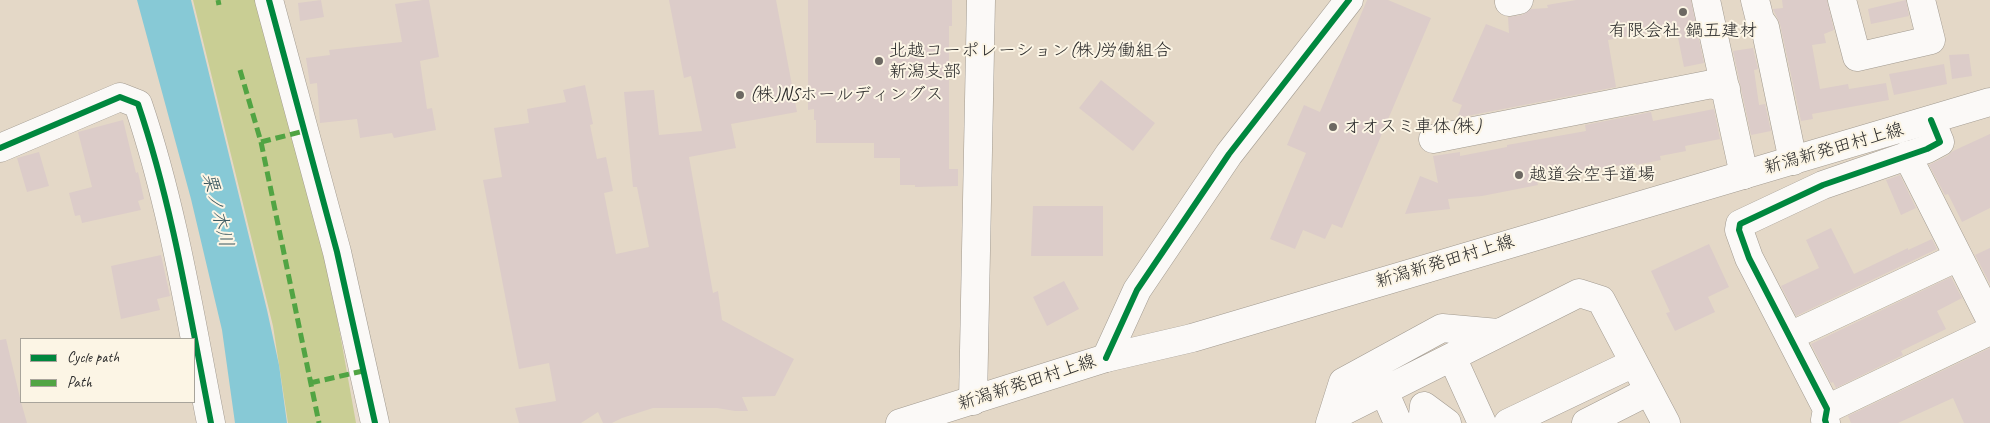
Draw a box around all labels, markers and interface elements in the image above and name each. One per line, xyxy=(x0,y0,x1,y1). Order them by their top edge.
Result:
marker: 有限会社 鍋五建材 xyxy=(1677,6,1689,18)
place label: 有限会社 鍋五建材 xyxy=(1609,20,1757,42)
place label: 北越コーポレーション(株)労働組合 新潟支部 xyxy=(889,40,1172,82)
marker: 北越コーポレーション(株)労働組合 新潟支部 xyxy=(873,55,885,67)
place label: (株)NSホールディングス xyxy=(750,84,943,106)
marker: (株)NSホールディングス xyxy=(734,89,746,101)
place label: オオスミ車体(株) xyxy=(1343,116,1481,138)
street label: 新潟新発田村上線 xyxy=(1762,119,1906,179)
marker: オオスミ車体(株) xyxy=(1327,121,1339,133)
place label: 越道会空手道場 xyxy=(1529,164,1655,186)
marker: 越道会空手道場 xyxy=(1513,169,1525,181)
water label: 栗ノ木川 xyxy=(197,170,237,250)
street label: 新潟新発田村上線 xyxy=(1373,231,1517,293)
legend xyxy=(20,338,195,403)
text: Cycle path xyxy=(67,348,119,367)
street label: 新潟新発田村上線 xyxy=(955,350,1099,416)
text: Path xyxy=(67,373,92,392)

